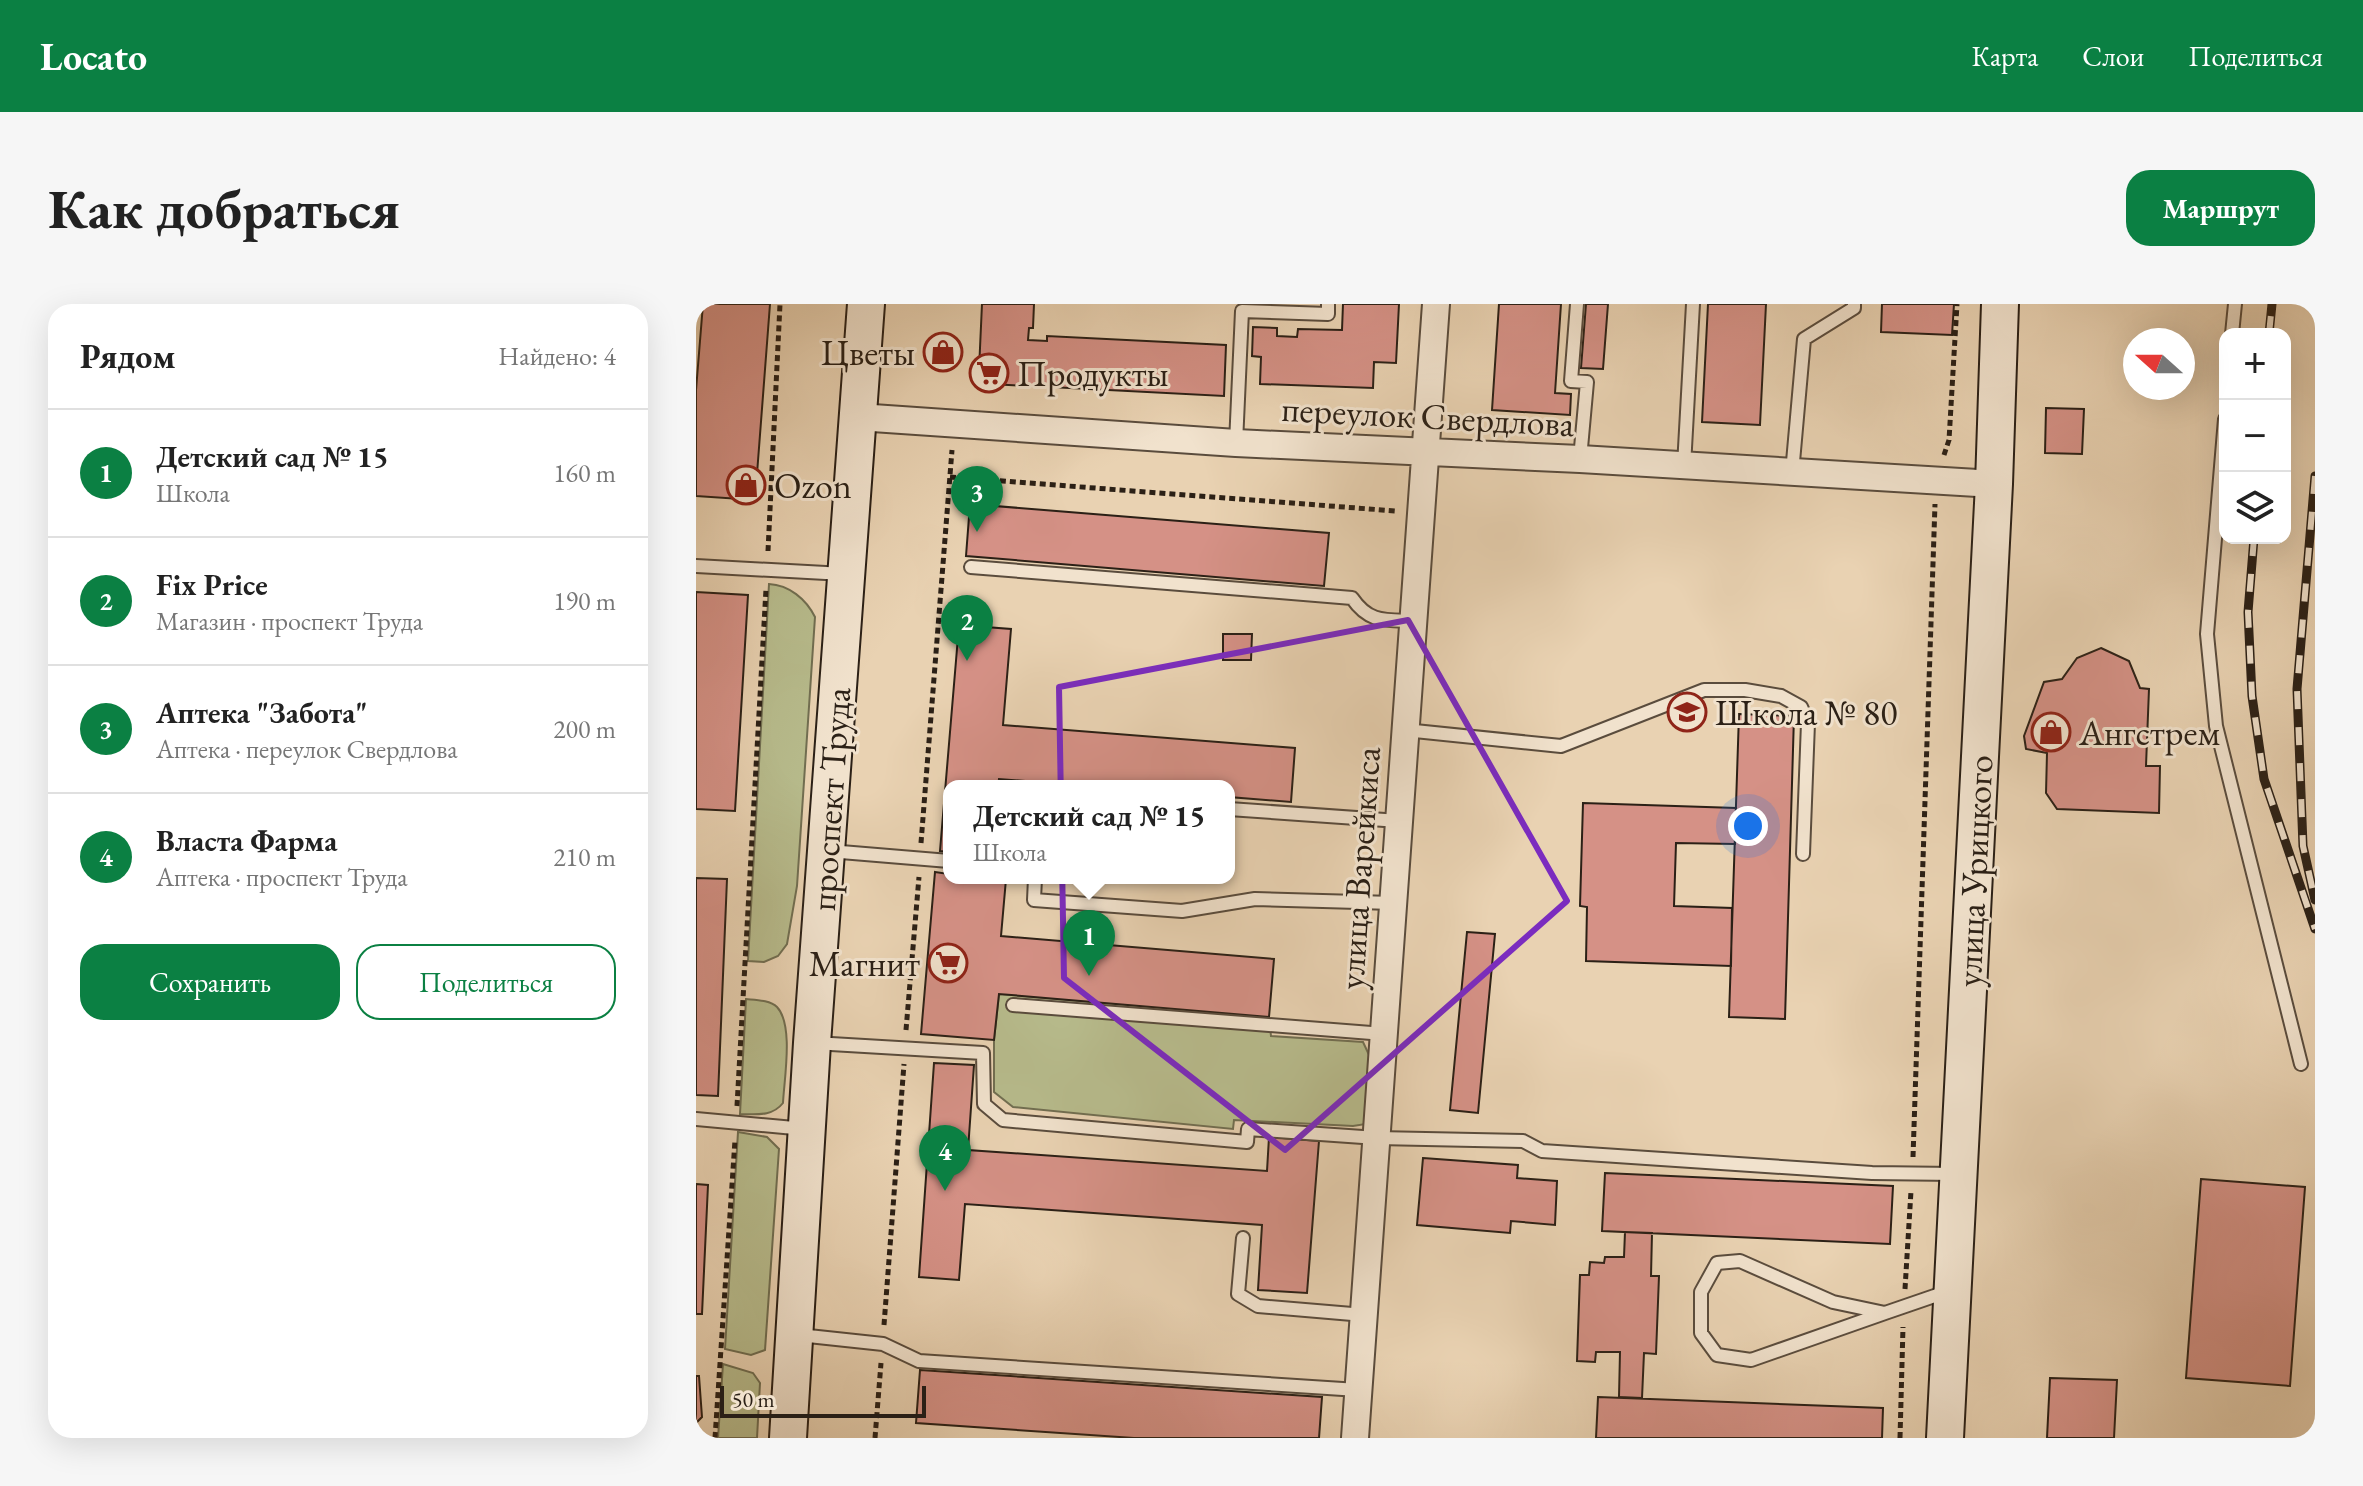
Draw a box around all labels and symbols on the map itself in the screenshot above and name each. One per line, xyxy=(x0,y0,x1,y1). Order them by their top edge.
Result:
north arrow xyxy=(2123,328,2195,400)
place label: Цветы xyxy=(821,329,915,376)
shop icon: Цветы xyxy=(922,331,964,373)
place label: Продукты xyxy=(1017,350,1169,397)
supermarket icon: Продукты xyxy=(968,352,1010,394)
street label: переулок Свердлова xyxy=(1280,385,1576,447)
place label: Ozon xyxy=(774,462,852,509)
shop icon: Ozon xyxy=(725,464,767,506)
pin: 3 xyxy=(951,466,1003,532)
pin: 2 xyxy=(941,595,993,661)
street label: проспект Труда xyxy=(799,685,861,912)
place label: Школа № 80 xyxy=(1715,689,1897,736)
school or university icon: Школа № 80 xyxy=(1666,691,1708,733)
place label: Ангстрем xyxy=(2078,709,2221,756)
shop icon: Ангстрем xyxy=(2030,711,2072,753)
street label: улица Варейкиса xyxy=(1327,744,1391,991)
street label: улица Урицкого xyxy=(1944,754,2004,988)
your location xyxy=(1728,806,1768,846)
pin: 1 xyxy=(1063,910,1115,976)
place label: Магнит xyxy=(809,940,920,987)
supermarket icon: Магнит xyxy=(927,942,969,984)
pin: 4 xyxy=(919,1125,971,1191)
scale bar xyxy=(720,1382,926,1418)

